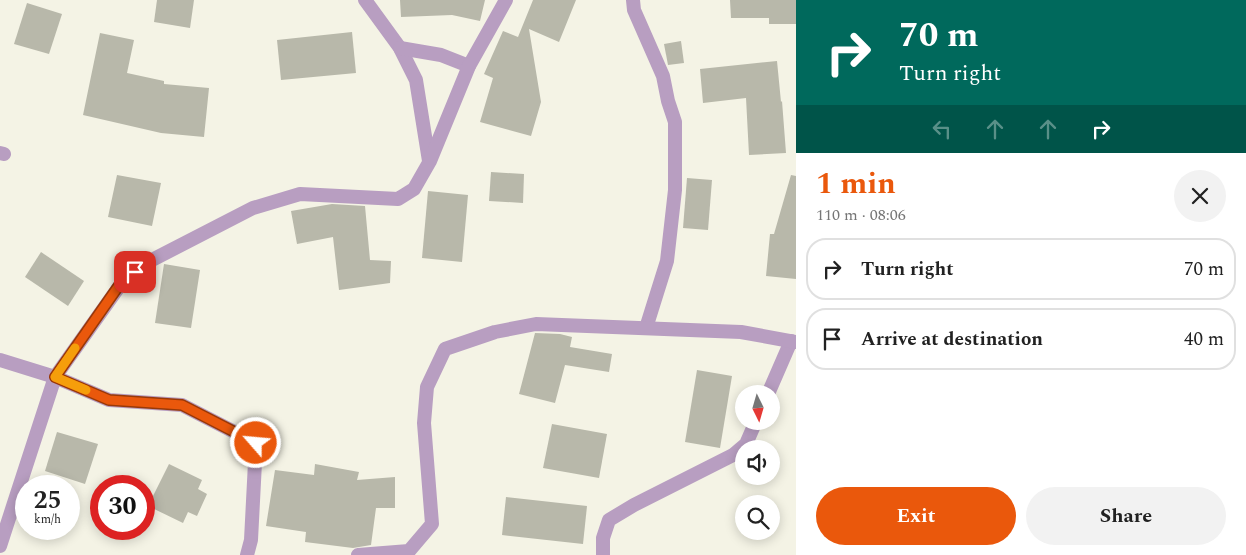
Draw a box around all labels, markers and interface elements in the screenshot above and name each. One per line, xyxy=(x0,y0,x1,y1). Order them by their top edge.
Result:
text: 70 m xyxy=(899,9,979,62)
icon: right xyxy=(816,20,881,85)
text: Turn right xyxy=(899,57,1001,90)
icon: left xyxy=(928,115,956,143)
icon: ahead xyxy=(981,115,1009,143)
icon: ahead xyxy=(1034,115,1062,143)
icon: right xyxy=(1087,115,1115,143)
text: 1 min xyxy=(816,161,896,207)
button: close xyxy=(1174,170,1226,222)
text: 110 m · 08:06 xyxy=(816,203,906,227)
pin xyxy=(114,251,156,293)
icon: right xyxy=(818,255,846,283)
text: Turn right xyxy=(861,255,954,284)
text: 70 m xyxy=(1184,255,1224,284)
icon: arrive xyxy=(121,258,149,286)
icon: arrive xyxy=(818,325,846,353)
text: Arrive at destination xyxy=(861,325,1043,354)
text: 40 m xyxy=(1184,325,1224,354)
north arrow xyxy=(735,385,780,430)
map controls xyxy=(735,385,780,540)
position arrow xyxy=(229,416,281,468)
button: sound xyxy=(735,440,780,485)
speed limit sign: 30 xyxy=(90,475,155,540)
text: 25 xyxy=(33,482,62,520)
button: Exit xyxy=(816,487,1016,545)
button: Share xyxy=(1026,487,1226,545)
button: search xyxy=(735,495,780,540)
text: km/h xyxy=(34,510,61,529)

